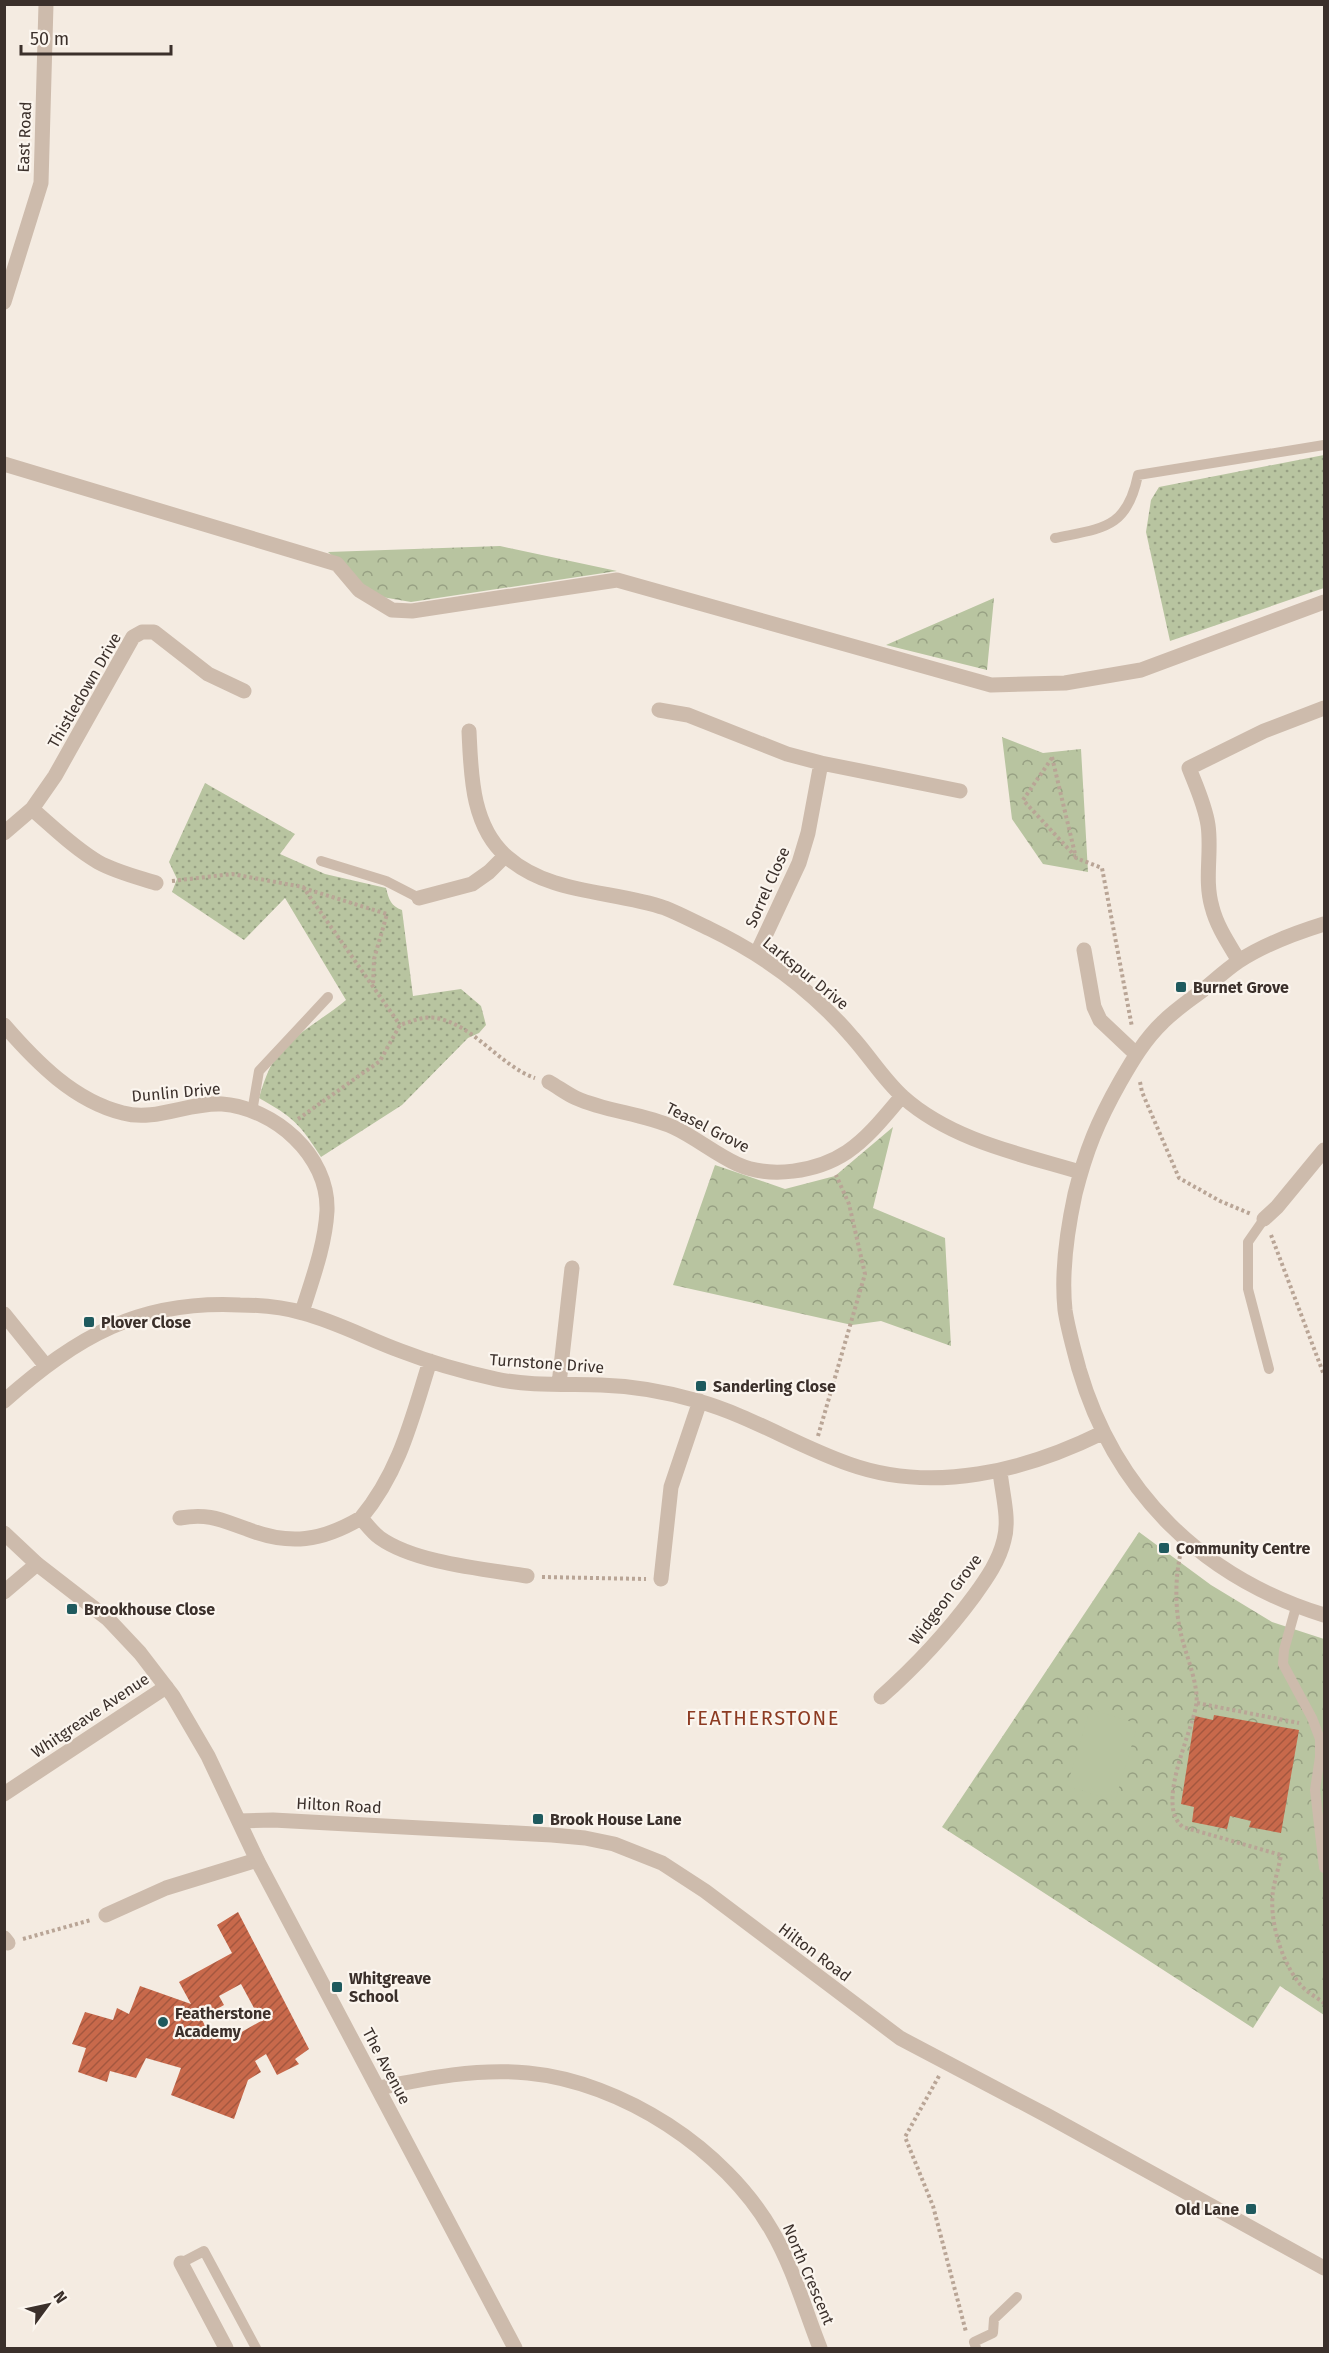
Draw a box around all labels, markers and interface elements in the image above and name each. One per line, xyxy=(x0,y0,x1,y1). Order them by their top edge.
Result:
scale bar xyxy=(21,18,171,56)
text: 50 m xyxy=(30,28,69,50)
street label: East Road xyxy=(14,101,35,173)
street label: Thistledown Drive xyxy=(44,629,125,751)
street label: Sorrel Close xyxy=(741,844,794,931)
street label: Larkspur Drive xyxy=(759,933,852,1014)
place label: Burnet Grove xyxy=(1193,978,1289,997)
marker: Burnet Grove xyxy=(1174,980,1188,994)
street label: Dunlin Drive xyxy=(131,1079,221,1106)
street label: Teasel Grove xyxy=(663,1098,753,1157)
place label: Plover Close xyxy=(101,1313,191,1332)
marker: Plover Close xyxy=(82,1315,96,1329)
street label: Turnstone Drive xyxy=(489,1350,605,1377)
place label: Sanderling Close xyxy=(713,1377,836,1396)
marker: Sanderling Close xyxy=(694,1379,708,1393)
place label: Community Centre xyxy=(1176,1539,1310,1558)
marker: Community Centre xyxy=(1157,1541,1171,1555)
street label: Widgeon Grove xyxy=(905,1550,986,1648)
place label: Brookhouse Close xyxy=(84,1600,215,1619)
marker: Brookhouse Close xyxy=(65,1602,79,1616)
street label: Whitgreave Avenue xyxy=(28,1669,153,1762)
district label: FEATHERSTONE xyxy=(686,1706,840,1730)
street label: Hilton Road xyxy=(296,1794,382,1817)
place label: Brook House Lane xyxy=(550,1810,682,1829)
marker: Brook House Lane xyxy=(531,1812,545,1826)
street label: Hilton Road xyxy=(775,1919,855,1986)
place label: Whitgreave School xyxy=(349,1969,431,2006)
marker: Whitgreave School xyxy=(330,1980,344,1994)
place label: Featherstone Academy xyxy=(174,2004,271,2041)
marker: Featherstone Academy xyxy=(156,2015,170,2029)
street label: The Avenue xyxy=(359,2025,415,2108)
place label: Old Lane xyxy=(1175,2200,1239,2219)
marker: Old Lane xyxy=(1244,2202,1258,2216)
street label: North Crescent xyxy=(779,2221,838,2328)
north arrow xyxy=(18,2275,78,2335)
text: N xyxy=(49,2287,71,2307)

